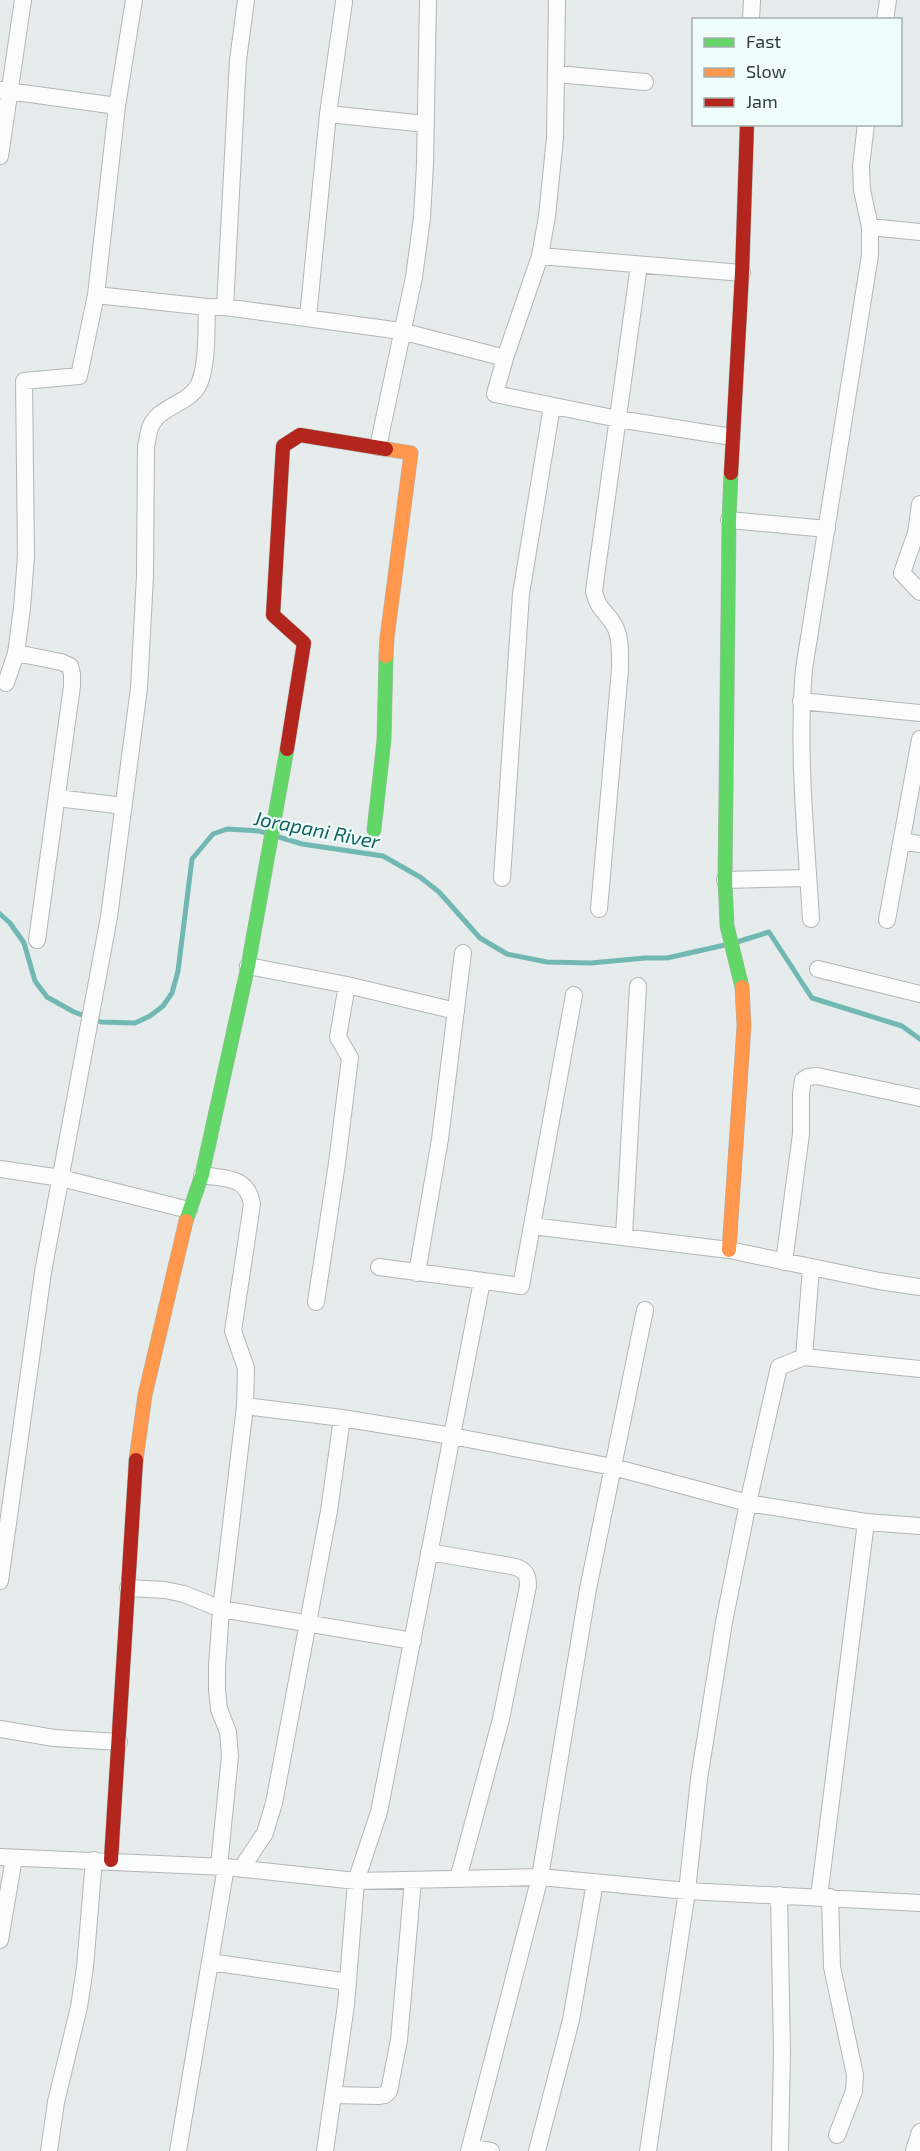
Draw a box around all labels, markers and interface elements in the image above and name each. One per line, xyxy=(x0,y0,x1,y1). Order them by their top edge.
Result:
legend xyxy=(692,18,902,126)
text: Fast xyxy=(746,30,781,52)
text: Slow xyxy=(746,60,787,82)
text: Jam xyxy=(746,90,778,112)
water label: Jorapani River xyxy=(251,805,383,853)

